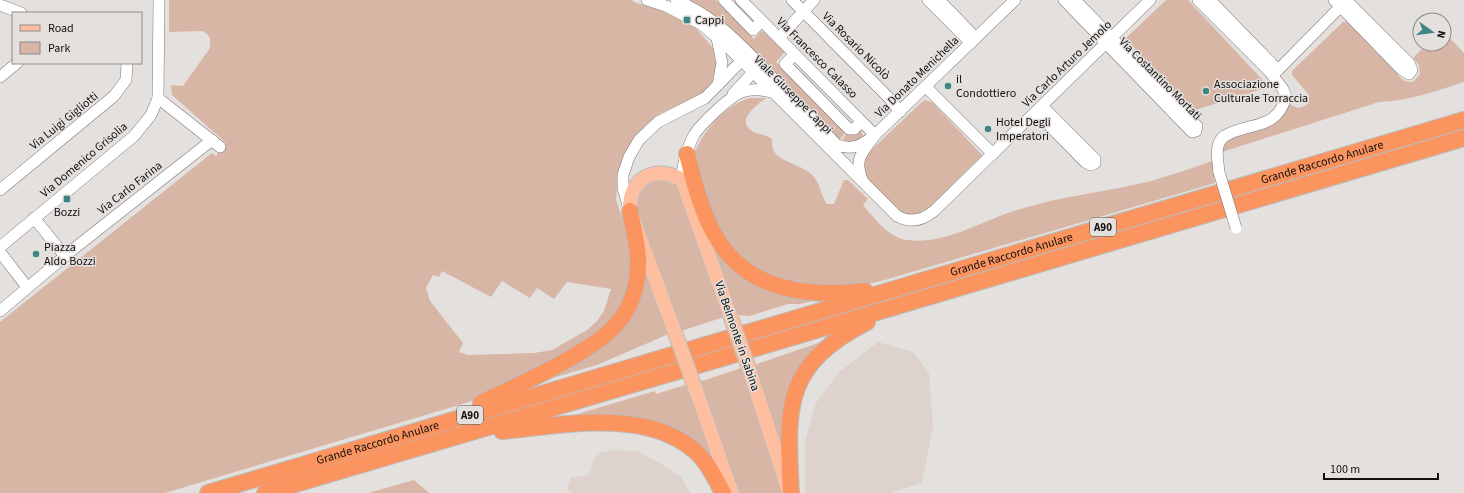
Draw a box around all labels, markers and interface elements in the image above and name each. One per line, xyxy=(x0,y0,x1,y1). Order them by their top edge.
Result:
street label: Via Rosario Nicolò xyxy=(818,8,894,84)
legend xyxy=(12,12,142,64)
place label: Cappi xyxy=(695,12,724,29)
north arrow xyxy=(1412,12,1452,52)
street label: Via Francesco Calasso xyxy=(773,14,861,102)
marker: Cappi xyxy=(682,15,692,25)
street label: Via Carlo Arturo Jemolo xyxy=(1018,17,1116,111)
text: Road xyxy=(48,20,74,37)
text: N xyxy=(1433,29,1449,40)
street label: Via Donato Menichella xyxy=(871,32,963,122)
street label: Via Costantino Mortati xyxy=(1115,34,1205,124)
text: Park xyxy=(48,40,70,57)
street label: Viale Giuseppe Cappi xyxy=(750,52,836,138)
place label: il Condottiero xyxy=(956,71,1016,102)
place label: Associazione Culturale Torraccia xyxy=(1214,76,1308,107)
marker: il Condottiero xyxy=(943,81,953,91)
marker: Associazione Culturale Torraccia xyxy=(1201,86,1211,96)
street label: Via Luigi Gigliotti xyxy=(26,88,102,154)
place label: Hotel Degli Imperatori xyxy=(996,114,1051,145)
street label: Via Domenico Grisolia xyxy=(37,118,131,202)
marker: Hotel Degli Imperatori xyxy=(983,124,993,134)
street label: Grande Raccordo Anulare xyxy=(1259,136,1385,188)
street label: Via Carlo Farina xyxy=(94,157,166,219)
marker: Bozzi xyxy=(62,194,72,204)
place label: Bozzi xyxy=(54,204,80,221)
road number: A90 xyxy=(1090,218,1116,236)
street label: Grande Raccordo Anulare xyxy=(948,228,1075,281)
place label: Piazza Aldo Bozzi xyxy=(44,239,96,270)
marker: Piazza Aldo Bozzi xyxy=(31,249,41,259)
street label: Via Belmonte in Sabina xyxy=(710,279,764,393)
road number: A90 xyxy=(457,406,483,424)
street label: Grande Raccordo Anulare xyxy=(314,416,441,469)
scale bar xyxy=(1324,455,1438,481)
text: 100 m xyxy=(1330,461,1360,478)

